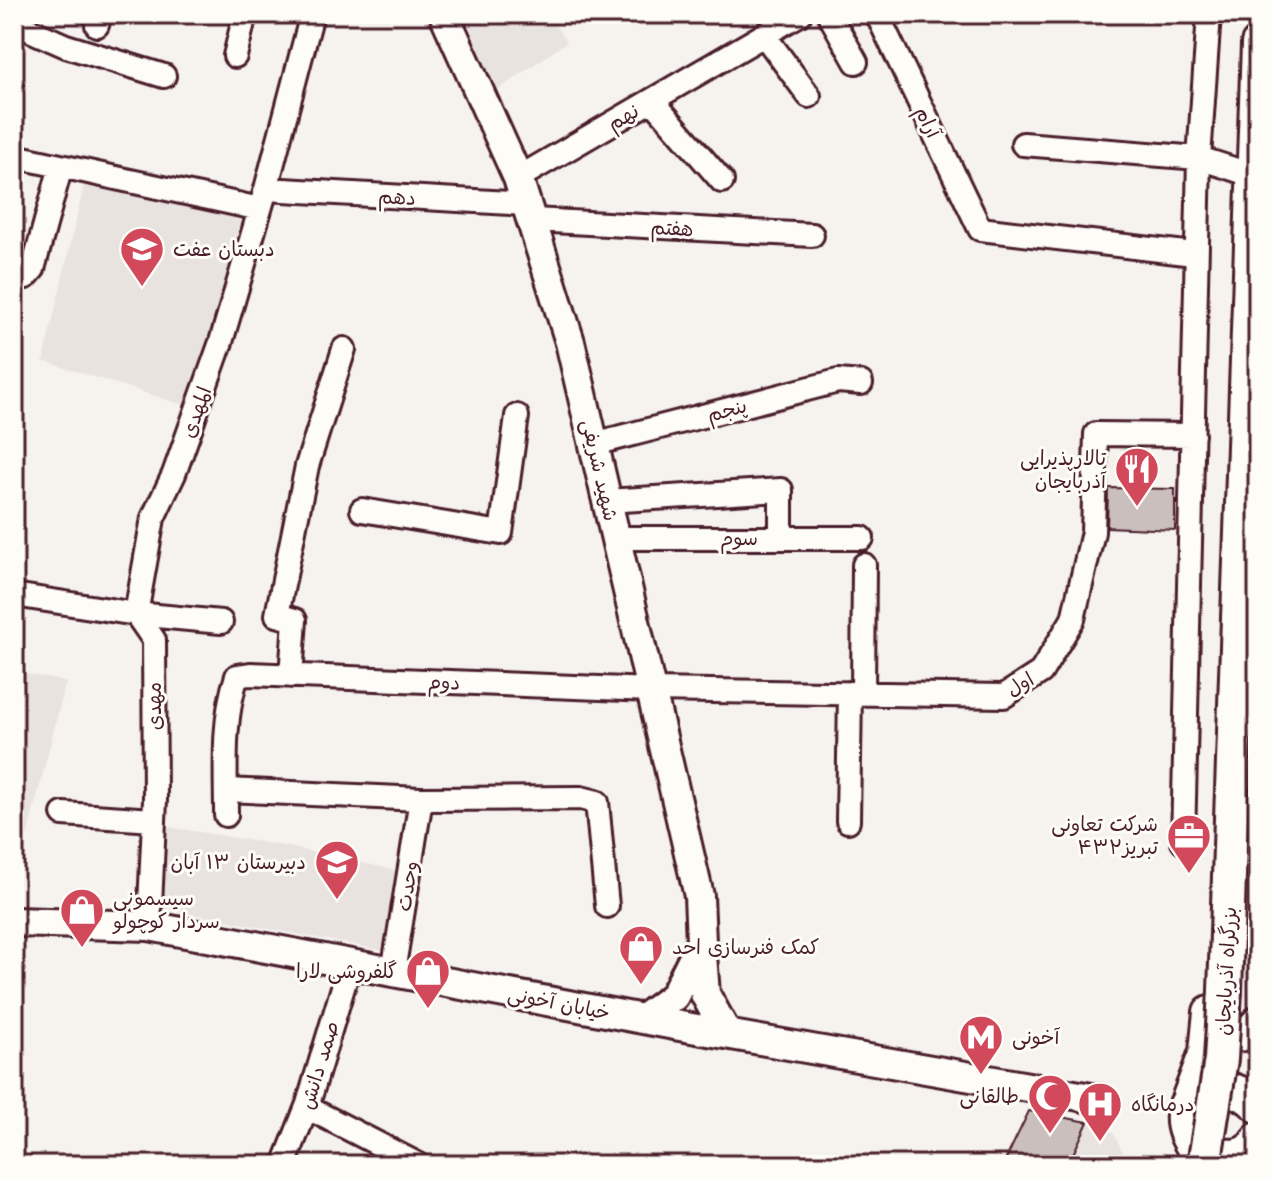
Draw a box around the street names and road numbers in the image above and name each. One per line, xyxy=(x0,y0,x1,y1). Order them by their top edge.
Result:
street label: نهم xyxy=(602,98,645,138)
street label: آرام xyxy=(908,102,947,144)
street label: دهم xyxy=(377,183,417,213)
street label: هفتم xyxy=(650,214,694,244)
street label: المهدی xyxy=(175,383,217,441)
street label: پنجم xyxy=(704,392,750,430)
street label: شهید شریفی xyxy=(576,417,624,523)
street label: سوم xyxy=(720,525,758,554)
street label: اول xyxy=(1002,666,1038,702)
street label: دوم xyxy=(427,668,461,699)
street label: مهدی xyxy=(141,682,167,730)
street label: وحدت xyxy=(390,859,424,913)
street label: بزرگراه آذربایجان xyxy=(1210,906,1242,1036)
street label: خیابان آخونی xyxy=(506,980,612,1026)
street label: صمد دانش xyxy=(293,1018,345,1112)

